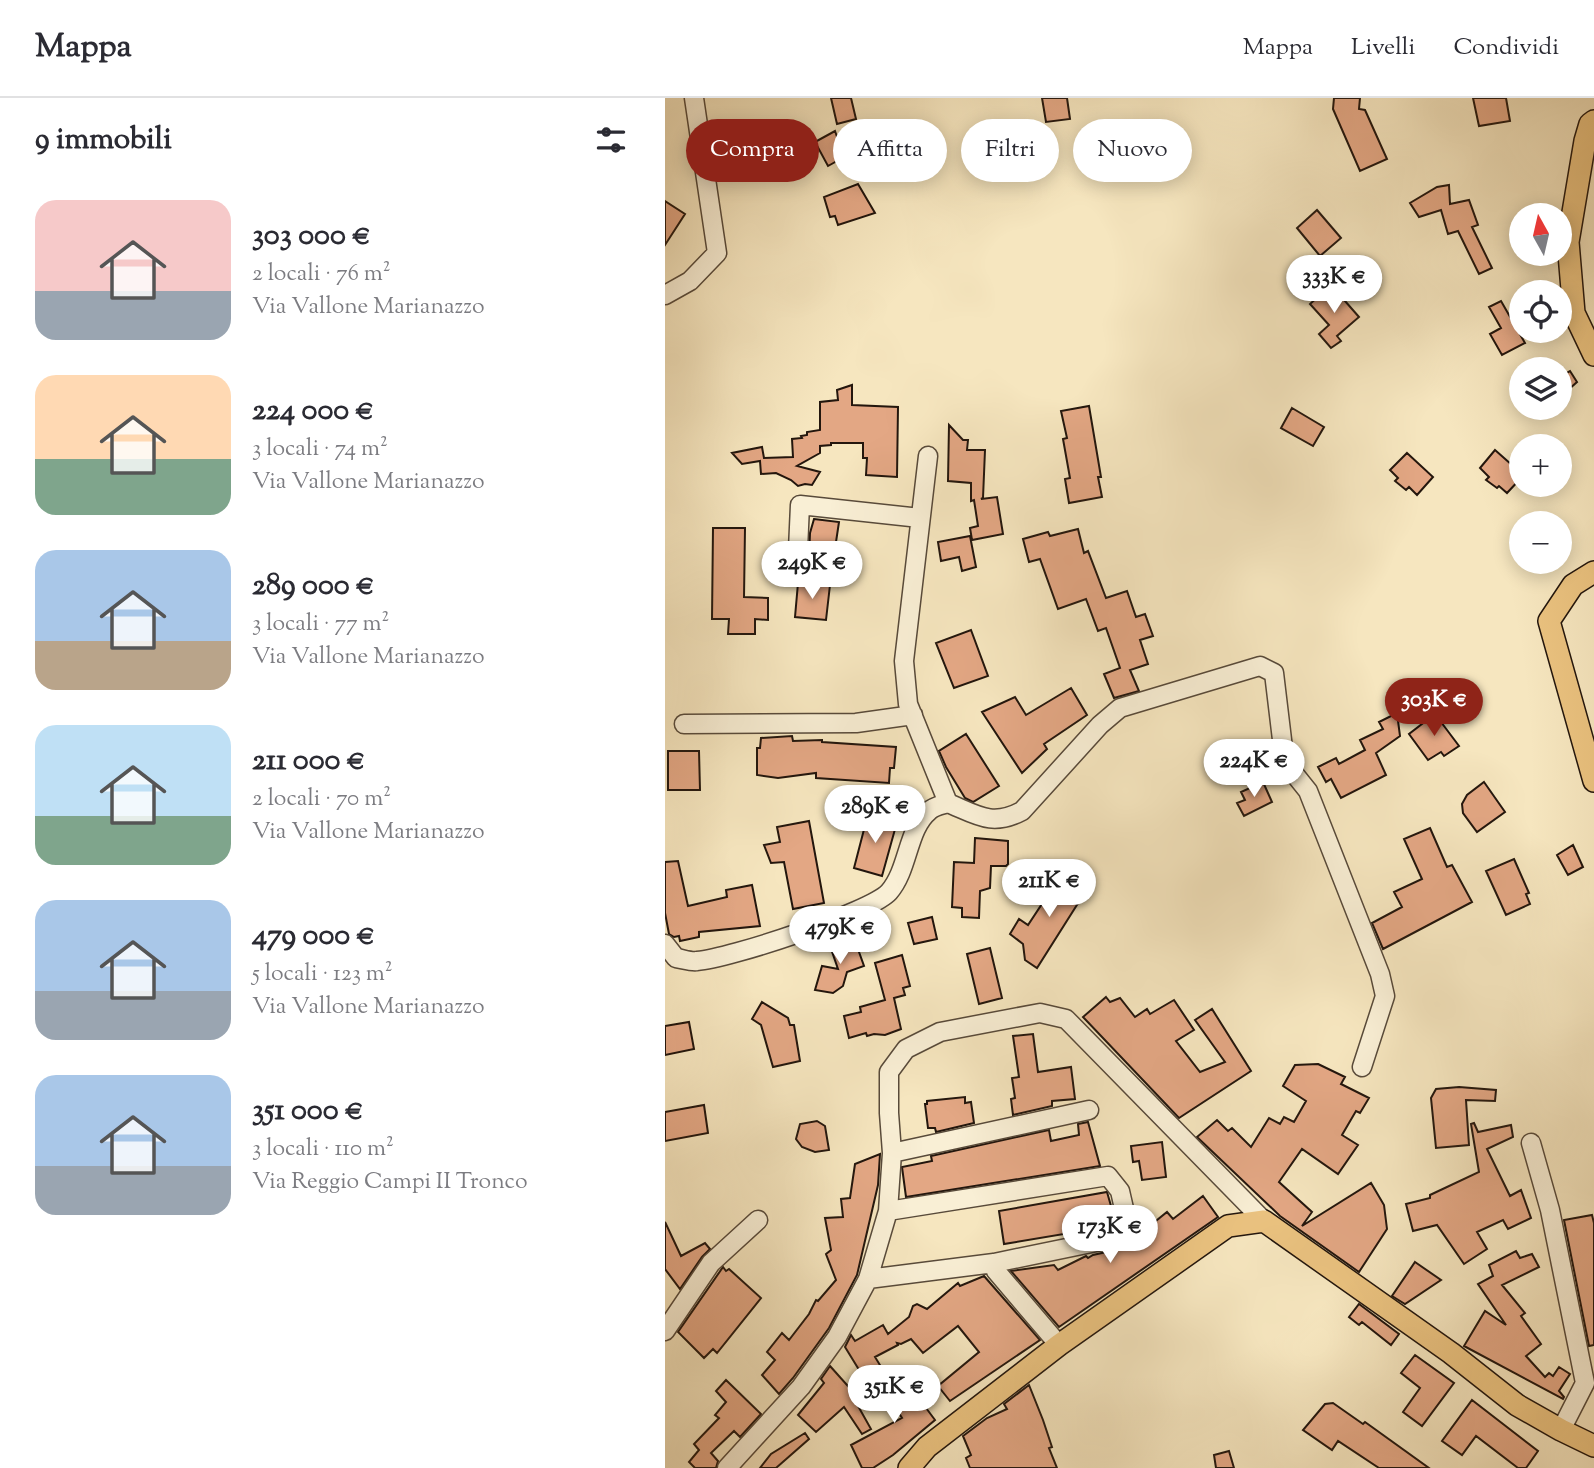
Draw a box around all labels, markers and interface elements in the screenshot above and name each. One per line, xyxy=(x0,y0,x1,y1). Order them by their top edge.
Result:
text: Mappa xyxy=(35,24,132,72)
text: Mappa xyxy=(1243,31,1313,65)
text: Livelli xyxy=(1351,31,1415,65)
text: Condividi xyxy=(1453,31,1559,65)
text: 9 immobili xyxy=(35,119,172,162)
chip: Compra xyxy=(686,119,819,182)
chip: Affitta xyxy=(833,119,947,182)
chip: Filtri xyxy=(961,119,1059,182)
chip: Nuovo xyxy=(1073,119,1192,182)
icon: filters xyxy=(592,121,630,159)
north arrow xyxy=(1509,203,1571,266)
map controls xyxy=(1509,203,1572,574)
text: 303 000 € xyxy=(252,215,371,258)
icon: home xyxy=(91,228,175,312)
pin: 333K € xyxy=(1277,256,1391,315)
text: 2 locali · 76 m² xyxy=(252,258,391,291)
text: 333K € xyxy=(1302,261,1366,294)
button: locate xyxy=(1509,280,1572,343)
text: Via Vallone Marianazzo xyxy=(252,291,485,324)
button: layers xyxy=(1509,357,1572,420)
text: 224 000 € xyxy=(252,390,374,433)
icon: home xyxy=(91,403,175,487)
text: 3 locali · 74 m² xyxy=(252,433,388,466)
button: + xyxy=(1509,434,1572,497)
text: Via Vallone Marianazzo xyxy=(252,466,485,499)
button: − xyxy=(1509,511,1572,574)
pin: 249K € xyxy=(755,542,869,601)
text: 249K € xyxy=(778,547,847,580)
text: 289 000 € xyxy=(252,565,374,608)
icon: home xyxy=(91,578,175,662)
text: 3 locali · 77 m² xyxy=(252,608,389,641)
text: Via Vallone Marianazzo xyxy=(252,641,485,674)
pin: 303K € xyxy=(1377,678,1491,738)
text: 303K € xyxy=(1401,684,1467,717)
text: 211 000 € xyxy=(252,740,365,783)
pin: 224K € xyxy=(1197,740,1311,799)
text: 224K € xyxy=(1220,745,1288,778)
icon: home xyxy=(91,753,175,837)
text: 2 locali · 70 m² xyxy=(252,783,391,816)
pin: 289K € xyxy=(818,786,932,845)
text: 289K € xyxy=(840,791,910,824)
text: Via Vallone Marianazzo xyxy=(252,816,485,849)
pin: 211K € xyxy=(992,860,1106,919)
text: 211K € xyxy=(1018,865,1080,898)
pin: 479K € xyxy=(783,906,897,966)
text: 479K € xyxy=(805,912,875,945)
text: 479 000 € xyxy=(252,915,375,958)
icon: home xyxy=(91,928,175,1012)
text: 5 locali · 123 m² xyxy=(252,958,393,991)
text: Via Vallone Marianazzo xyxy=(252,991,485,1024)
text: 351 000 € xyxy=(252,1090,363,1133)
icon: home xyxy=(91,1103,175,1187)
text: 3 locali · 110 m² xyxy=(252,1133,394,1166)
text: Via Reggio Campi II Tronco xyxy=(252,1166,528,1199)
pin: 173K € xyxy=(1053,1206,1167,1265)
text: 173K € xyxy=(1078,1211,1142,1244)
pin: 351K € xyxy=(837,1366,951,1425)
text: 351K € xyxy=(864,1371,924,1404)

